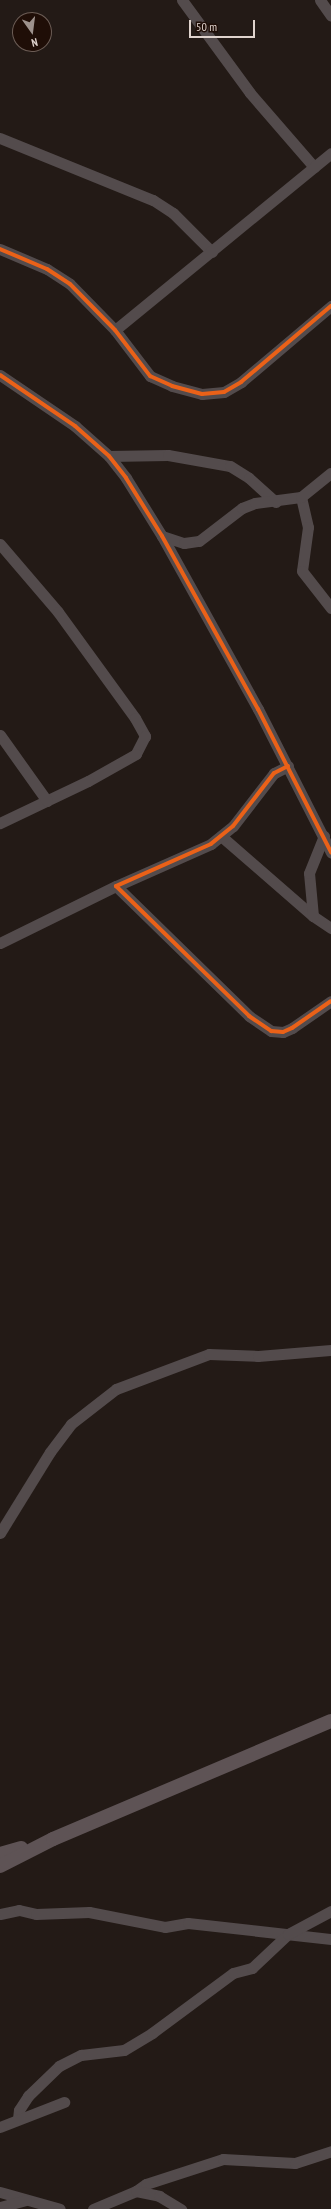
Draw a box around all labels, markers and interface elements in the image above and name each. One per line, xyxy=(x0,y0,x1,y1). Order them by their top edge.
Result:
north arrow xyxy=(12,12,52,52)
scale bar xyxy=(191,12,257,38)
text: 50 m xyxy=(196,19,217,34)
text: N xyxy=(30,35,39,50)

